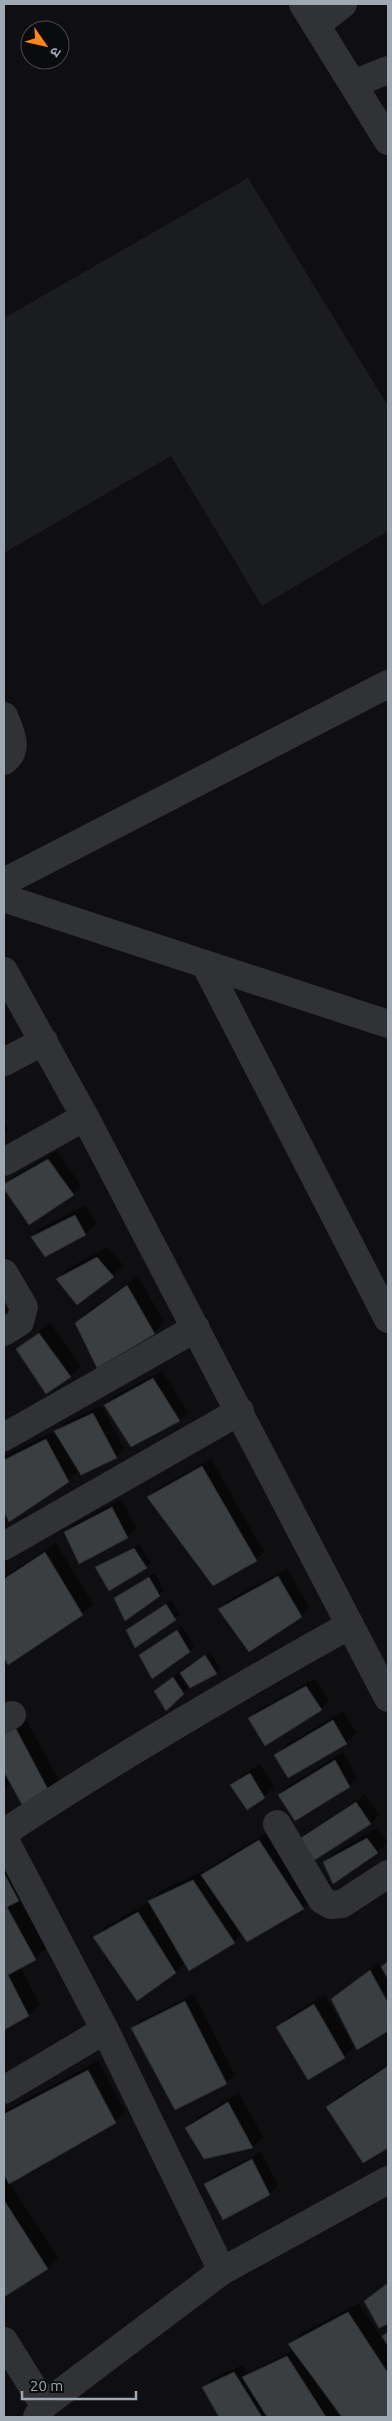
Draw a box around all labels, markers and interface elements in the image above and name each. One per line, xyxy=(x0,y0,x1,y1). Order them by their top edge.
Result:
north arrow xyxy=(20,20,70,70)
text: उ xyxy=(46,44,65,61)
scale bar xyxy=(22,2368,136,2400)
text: 20 m xyxy=(30,2377,63,2394)

